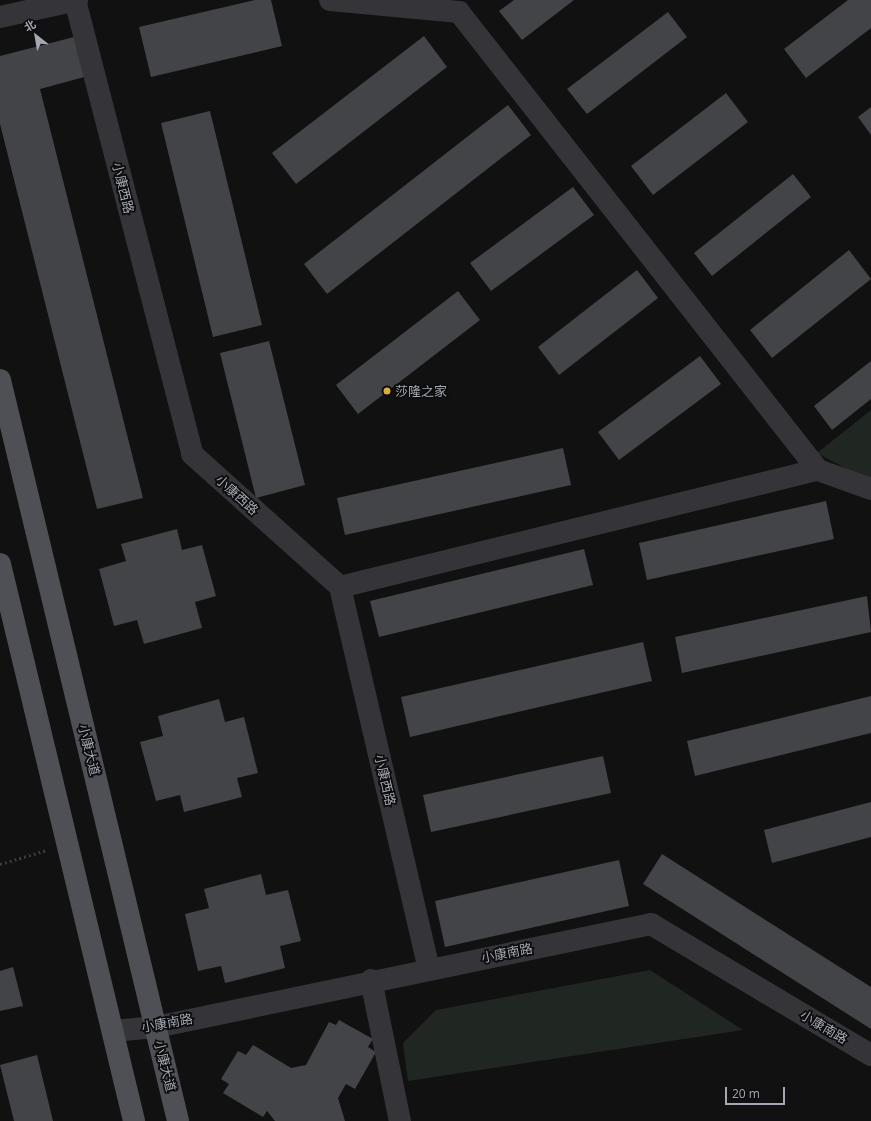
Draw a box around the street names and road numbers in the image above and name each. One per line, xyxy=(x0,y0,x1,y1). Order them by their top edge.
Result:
street label: 小康西路 xyxy=(109,161,137,215)
street label: 小康西路 xyxy=(212,472,262,518)
street label: 小康大道 xyxy=(75,723,103,777)
street label: 小康西路 xyxy=(372,753,398,807)
street label: 小康南路 xyxy=(480,940,534,966)
street label: 小康南路 xyxy=(798,1007,850,1047)
street label: 小康南路 xyxy=(140,1011,194,1035)
street label: 小康大道 xyxy=(151,1039,179,1093)

